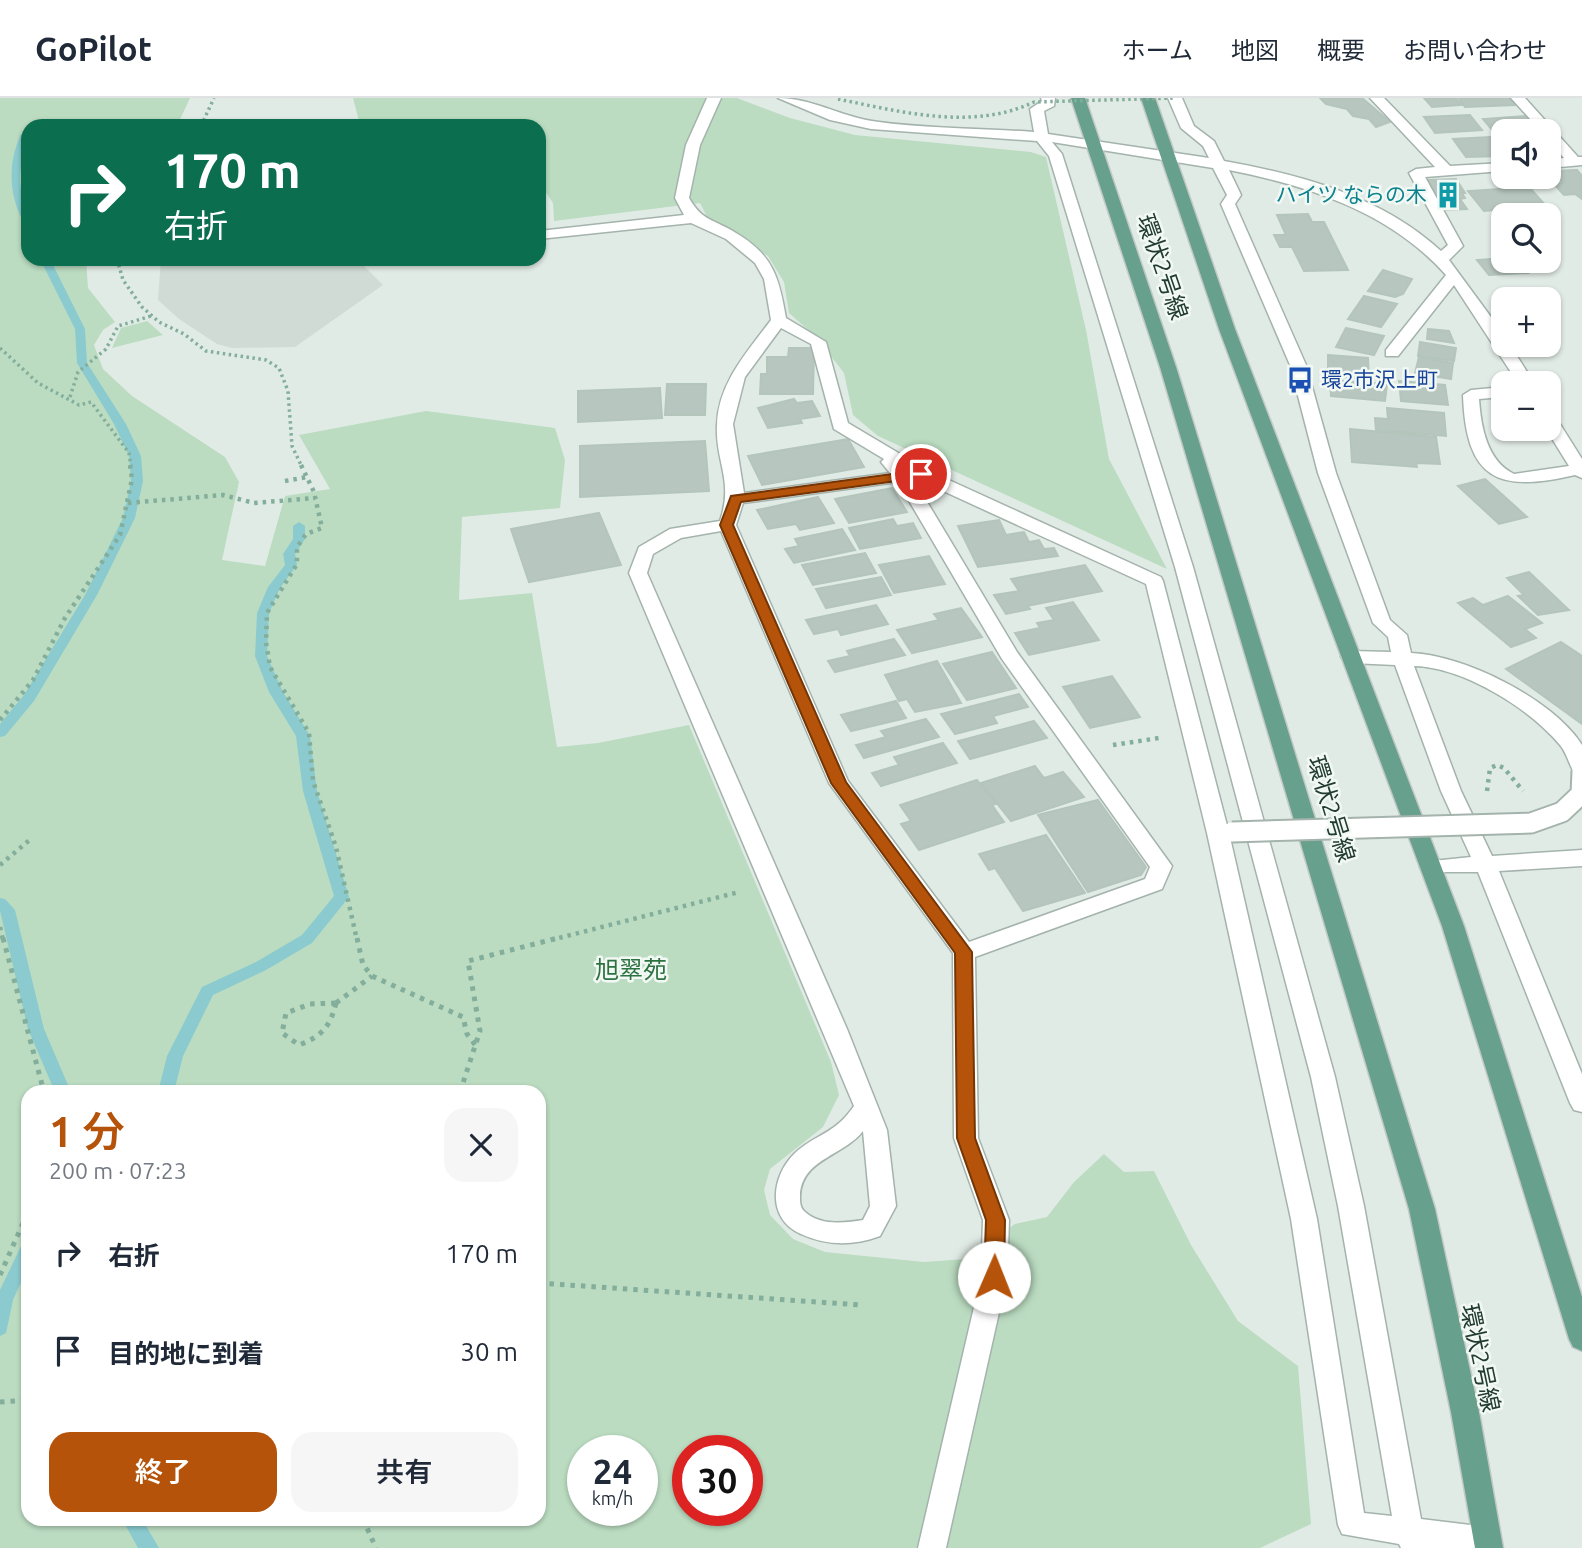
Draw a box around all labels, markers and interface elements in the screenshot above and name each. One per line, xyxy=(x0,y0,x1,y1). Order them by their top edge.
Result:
text: GoPilot xyxy=(35,30,152,67)
text: ホーム xyxy=(1122,37,1193,64)
text: 地図 xyxy=(1231,37,1279,64)
text: 概要 xyxy=(1317,37,1365,64)
text: お問い合わせ xyxy=(1403,37,1547,64)
map controls xyxy=(1491,119,1561,441)
button: sound xyxy=(1491,119,1561,189)
text: 170 m xyxy=(164,142,301,197)
icon: right xyxy=(49,147,140,238)
building icon: ハイツ ならの木 xyxy=(1433,180,1463,210)
place label: ハイツ ならの木 xyxy=(1276,182,1427,206)
button: search xyxy=(1491,203,1561,273)
text: 右折 xyxy=(164,207,228,243)
street label: 環状2号線 xyxy=(1132,211,1193,323)
button: + xyxy=(1491,287,1561,357)
bus stop icon: 環2市沢上町 xyxy=(1285,365,1315,395)
place label: 環2市沢上町 xyxy=(1321,367,1438,391)
button: − xyxy=(1491,371,1561,441)
pin xyxy=(891,444,951,504)
icon: arrive xyxy=(902,455,940,493)
street label: 環状2号線 xyxy=(1303,753,1360,865)
park label: 旭翠苑 xyxy=(595,956,667,983)
text: 1 分 xyxy=(49,1108,125,1155)
button: close xyxy=(444,1108,518,1182)
text: 200 m · 07:23 xyxy=(49,1158,187,1183)
icon: right xyxy=(49,1234,87,1272)
text: 170 m xyxy=(446,1239,518,1268)
position arrow xyxy=(957,1240,1031,1314)
text: 右折 xyxy=(108,1241,160,1270)
street label: 環状2号線 xyxy=(1456,1302,1505,1414)
icon: arrive xyxy=(49,1332,87,1370)
text: 30 m xyxy=(460,1337,518,1366)
text: 目的地に到着 xyxy=(108,1339,264,1368)
button: 終了 xyxy=(49,1432,277,1512)
button: 共有 xyxy=(291,1432,518,1512)
speed limit sign: 30 xyxy=(672,1435,763,1526)
text: 24 xyxy=(593,1451,632,1491)
text: km/h xyxy=(592,1488,633,1508)

